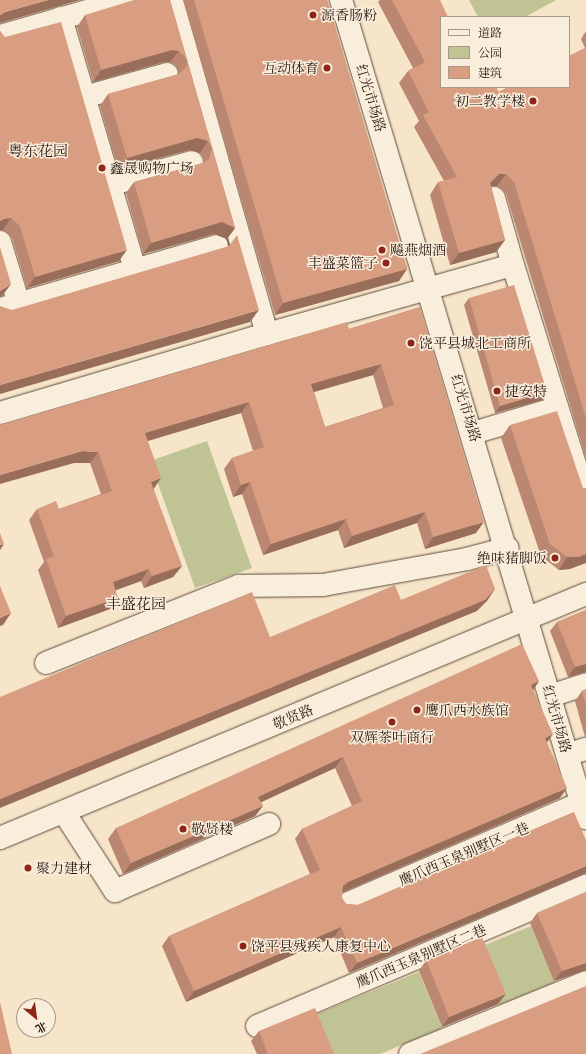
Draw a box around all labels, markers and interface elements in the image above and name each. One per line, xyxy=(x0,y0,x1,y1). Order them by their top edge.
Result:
place label: 源香肠粉 xyxy=(321,7,377,23)
marker: 源香肠粉 xyxy=(308,10,318,20)
legend xyxy=(440,16,570,88)
text: 道路 xyxy=(478,25,502,41)
text: 公园 xyxy=(478,45,502,61)
place label: 互动体育 xyxy=(263,60,319,76)
street label: 红光市场路 xyxy=(353,62,389,134)
marker: 互动体育 xyxy=(322,63,332,73)
text: 建筑 xyxy=(478,65,502,81)
place label: 初二教学楼 xyxy=(455,93,525,109)
marker: 初二教学楼 xyxy=(528,96,538,106)
district label: 粤东花园 xyxy=(8,142,68,160)
place label: 鑫晟购物广场 xyxy=(110,160,194,176)
marker: 鑫晟购物广场 xyxy=(97,163,107,173)
place label: 飚燕烟酒 xyxy=(390,242,446,258)
marker: 飚燕烟酒 xyxy=(377,245,387,255)
place label: 丰盛菜篮子 xyxy=(308,255,378,271)
marker: 丰盛菜篮子 xyxy=(381,258,391,268)
place label: 饶平县城北工商所 xyxy=(419,335,531,351)
marker: 饶平县城北工商所 xyxy=(406,338,416,348)
street label: 红光市场路 xyxy=(448,372,484,444)
place label: 捷安特 xyxy=(505,383,547,399)
marker: 捷安特 xyxy=(492,386,502,396)
place label: 绝味猪脚饭 xyxy=(477,550,547,566)
marker: 绝味猪脚饭 xyxy=(550,553,560,563)
district label: 丰盛花园 xyxy=(106,595,166,613)
street label: 红光市场路 xyxy=(539,683,575,755)
street label: 敬贤路 xyxy=(270,701,316,733)
place label: 鹰爪西水族馆 xyxy=(425,702,509,718)
marker: 鹰爪西水族馆 xyxy=(412,705,422,715)
marker: 双辉茶叶商行 xyxy=(387,717,397,727)
place label: 双辉茶叶商行 xyxy=(350,729,434,745)
street label: 鹰爪西玉泉别墅区一巷 xyxy=(396,819,532,889)
place label: 敬贤楼 xyxy=(191,821,233,837)
marker: 敬贤楼 xyxy=(178,824,188,834)
place label: 聚力建材 xyxy=(36,860,92,876)
marker: 聚力建材 xyxy=(23,863,33,873)
street label: 鹰爪西玉泉别墅区二巷 xyxy=(353,921,489,991)
place label: 饶平县残疾人康复中心 xyxy=(251,938,391,954)
marker: 饶平县残疾人康复中心 xyxy=(238,941,248,951)
north arrow xyxy=(16,998,56,1038)
text: 北 xyxy=(33,1019,50,1036)

